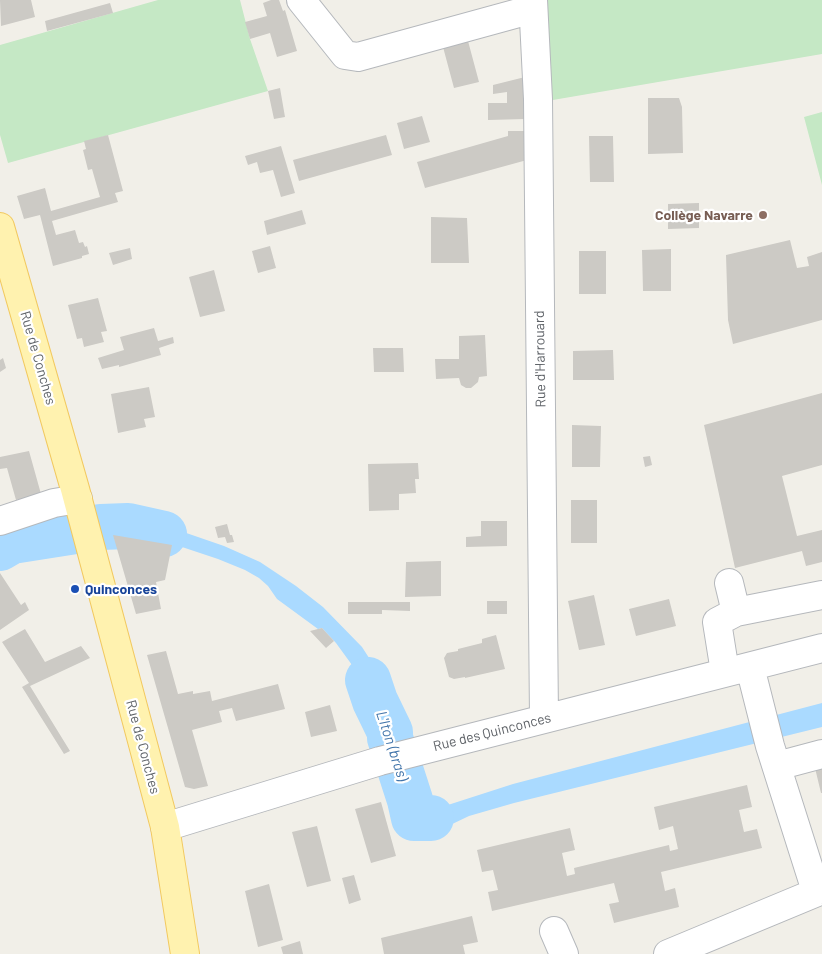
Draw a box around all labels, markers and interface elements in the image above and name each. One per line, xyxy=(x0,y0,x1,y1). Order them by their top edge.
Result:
place label: Collège Navarre xyxy=(655,207,753,223)
marker: Collège Navarre xyxy=(757,209,769,221)
street label: Rue de Conches xyxy=(17,309,59,407)
street label: Rue d'Harrouard xyxy=(531,310,549,408)
place label: Quinconces xyxy=(85,581,157,597)
marker: Quinconces xyxy=(69,583,81,595)
street label: Rue de Conches xyxy=(122,698,164,796)
water label: L'Iton (bras) xyxy=(372,709,412,783)
street label: Rue des Quinconces xyxy=(431,709,553,755)

